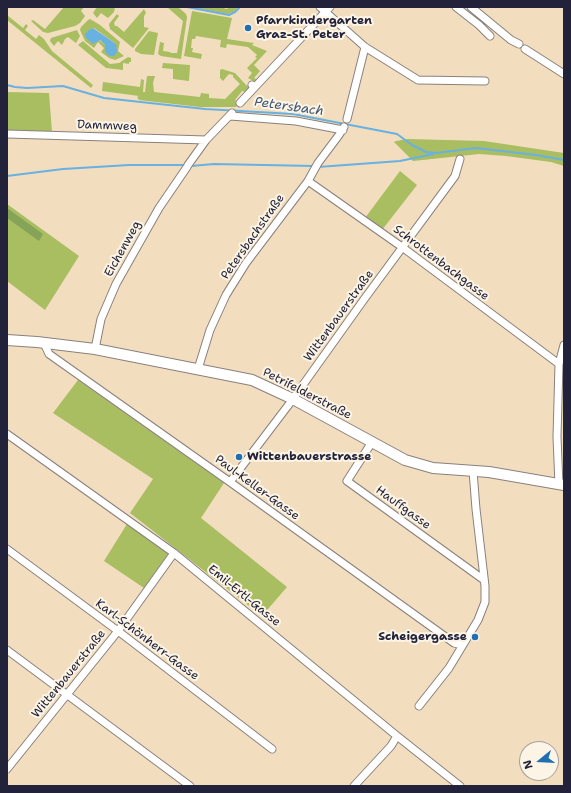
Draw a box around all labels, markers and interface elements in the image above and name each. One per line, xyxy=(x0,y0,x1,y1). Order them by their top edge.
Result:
place label: Pfarrkindergarten Graz-St. Peter xyxy=(256,14,372,42)
marker: Pfarrkindergarten Graz-St. Peter xyxy=(243,23,253,33)
water label: Petersbach xyxy=(253,94,325,120)
street label: Dammweg xyxy=(77,118,137,134)
street label: Petersbachstraße xyxy=(218,192,288,282)
street label: Eichenweg xyxy=(102,218,144,280)
street label: Schrottenbachgasse xyxy=(390,222,492,304)
street label: Wittenbauerstraße xyxy=(301,268,377,364)
street label: Petrifelderstraße xyxy=(260,365,354,423)
place label: Wittenbauerstrasse xyxy=(247,450,371,464)
street label: Paul-Keller-Gasse xyxy=(212,452,302,524)
marker: Wittenbauerstrasse xyxy=(234,452,244,462)
street label: Hauffgasse xyxy=(373,483,433,533)
street label: Emil-Ertl-Gasse xyxy=(205,562,283,630)
street label: Karl-Schönherr-Gasse xyxy=(92,596,202,684)
street label: Wittenbauerstraße xyxy=(29,627,109,721)
place label: Scheigergasse xyxy=(378,630,467,644)
marker: Scheigergasse xyxy=(470,632,480,642)
north arrow xyxy=(519,741,559,781)
text: N xyxy=(520,758,537,771)

